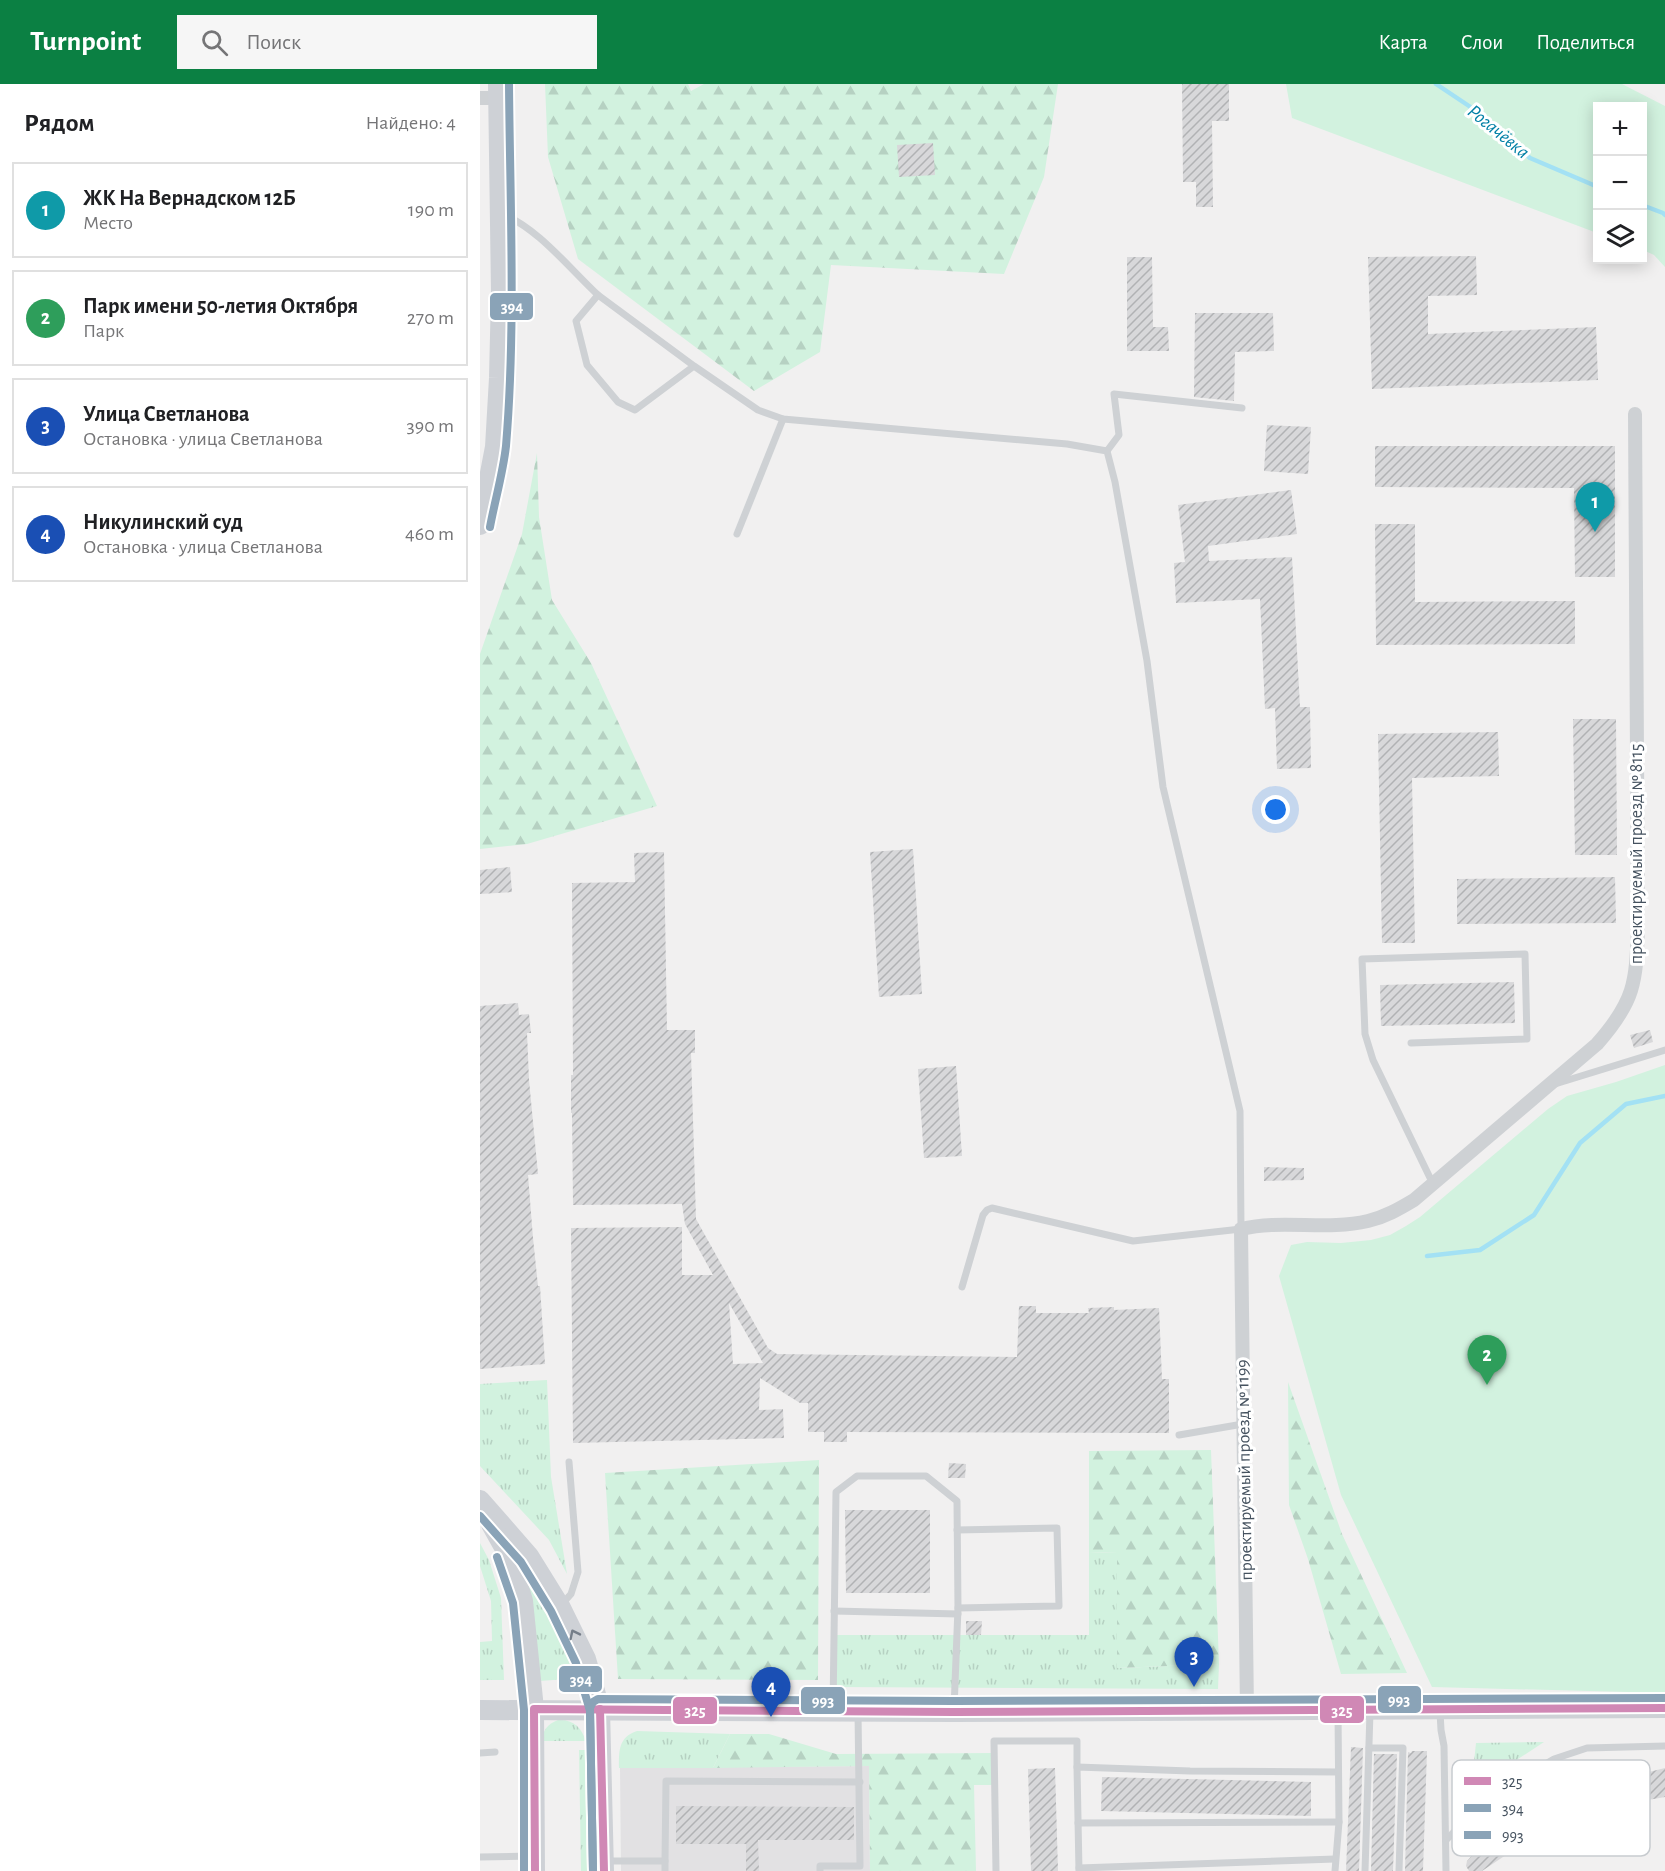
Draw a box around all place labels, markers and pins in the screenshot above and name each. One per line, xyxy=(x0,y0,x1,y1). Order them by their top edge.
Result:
pin: 1 xyxy=(1576,482,1614,532)
pin: 2 xyxy=(1468,1336,1506,1385)
pin: 3 xyxy=(1174,1638,1214,1687)
pin: 4 xyxy=(752,1668,790,1717)

